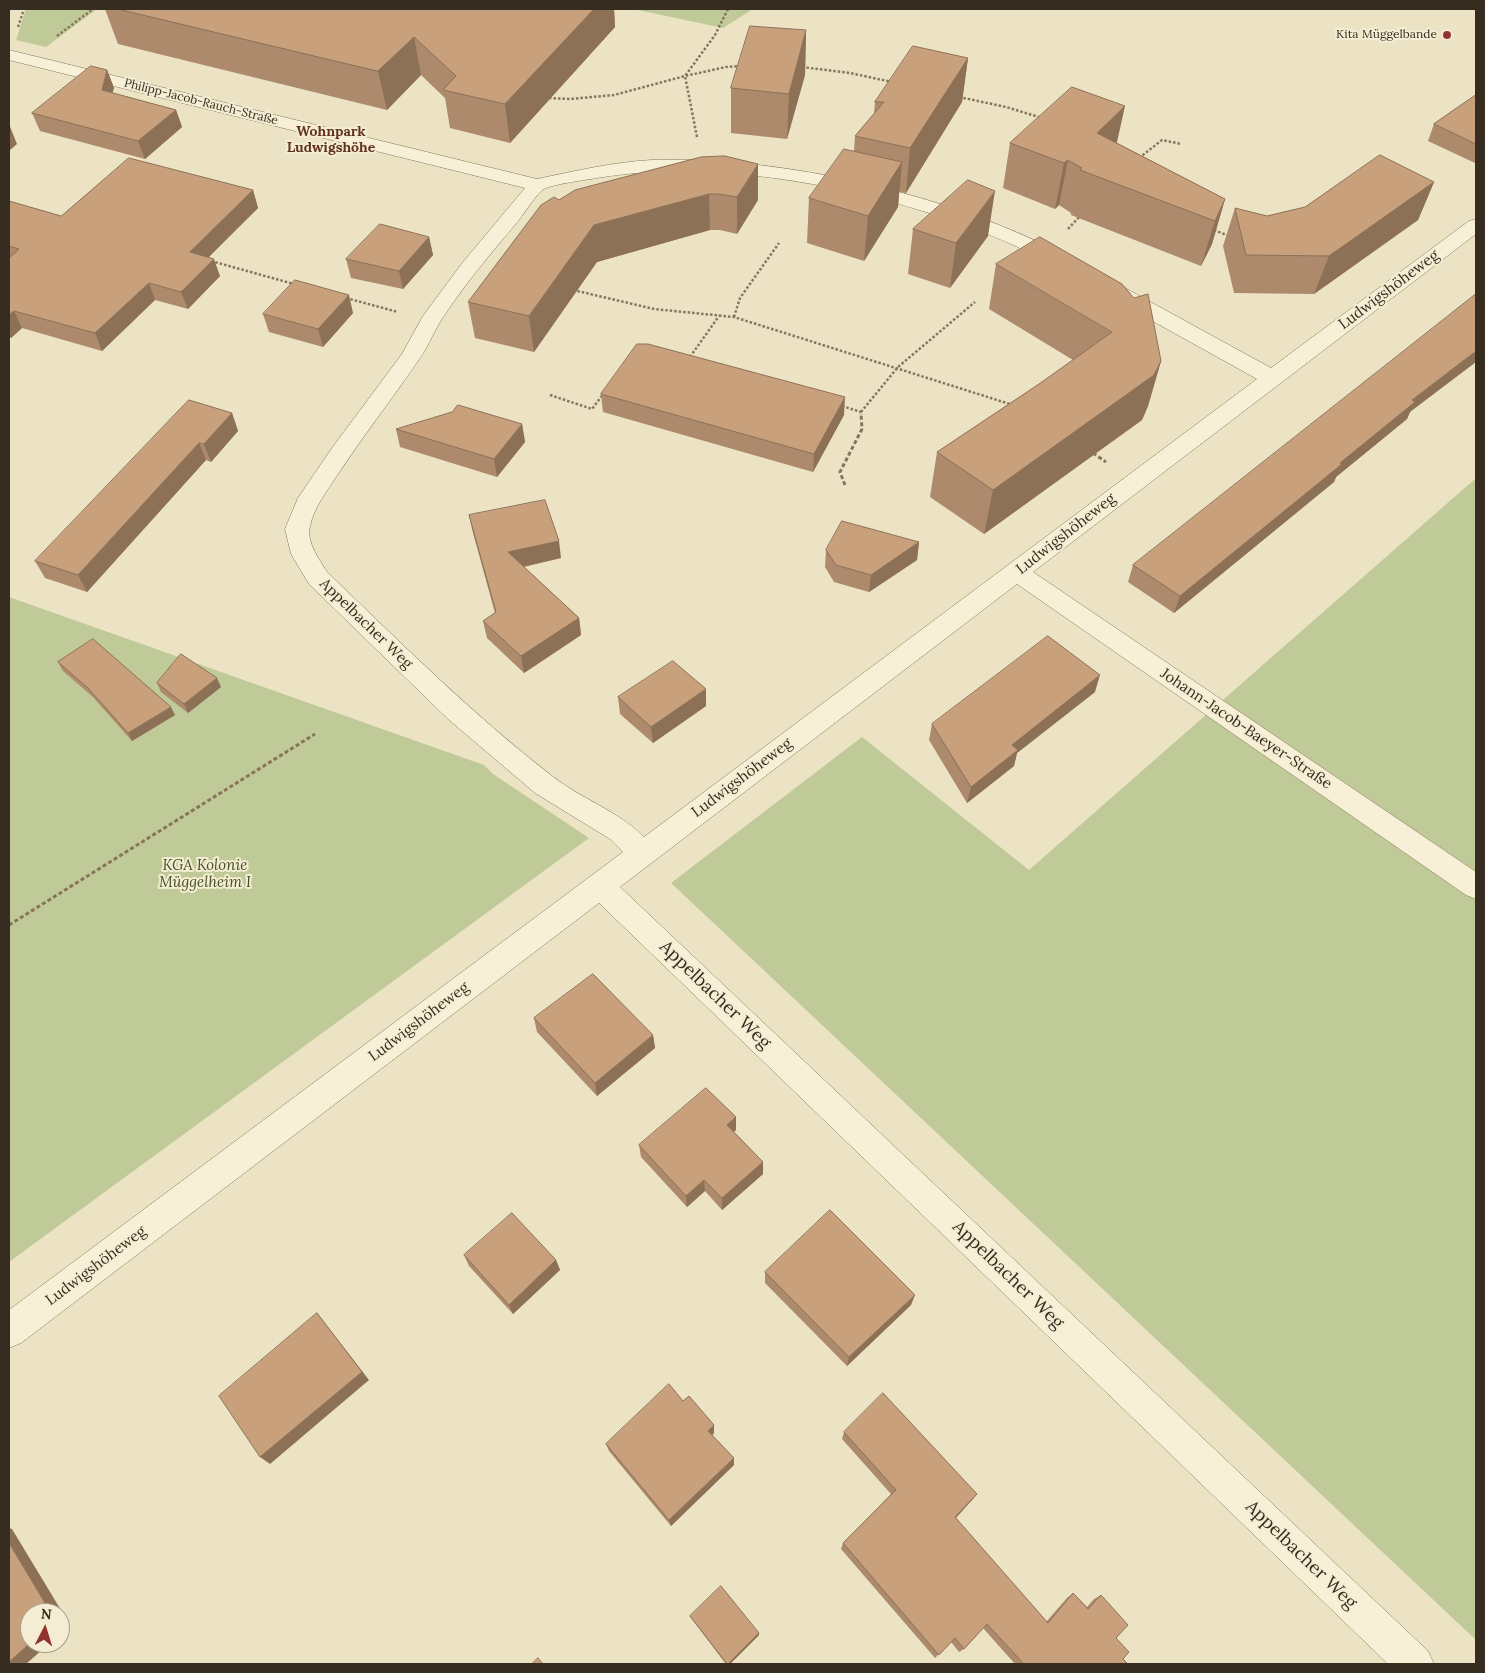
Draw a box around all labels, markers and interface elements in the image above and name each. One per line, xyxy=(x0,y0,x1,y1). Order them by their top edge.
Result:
place label: Kita Müggelbande xyxy=(1336,28,1437,42)
marker: Kita Müggelbande xyxy=(1441,29,1453,41)
street label: Philipp-Jacob-Rauch-Straße xyxy=(123,76,279,128)
district label: Wohnpark Ludwigshöhe xyxy=(287,124,375,156)
street label: Ludwigshöheweg xyxy=(1335,246,1443,334)
street label: Ludwigshöheweg xyxy=(1013,490,1119,578)
street label: Appelbacher Weg xyxy=(316,575,416,673)
street label: Johann-Jacob-Baeyer-Straße xyxy=(1157,665,1335,793)
street label: Ludwigshöheweg xyxy=(688,734,796,822)
park label: KGA Kolonie Müggelheim I xyxy=(159,857,251,892)
street label: Appelbacher Weg xyxy=(655,936,775,1054)
street label: Ludwigshöheweg xyxy=(365,978,473,1066)
street label: Appelbacher Weg xyxy=(948,1216,1068,1334)
street label: Ludwigshöheweg xyxy=(42,1222,150,1310)
street label: Appelbacher Weg xyxy=(1241,1496,1361,1614)
north arrow xyxy=(20,1603,70,1653)
text: N xyxy=(40,1605,52,1623)

